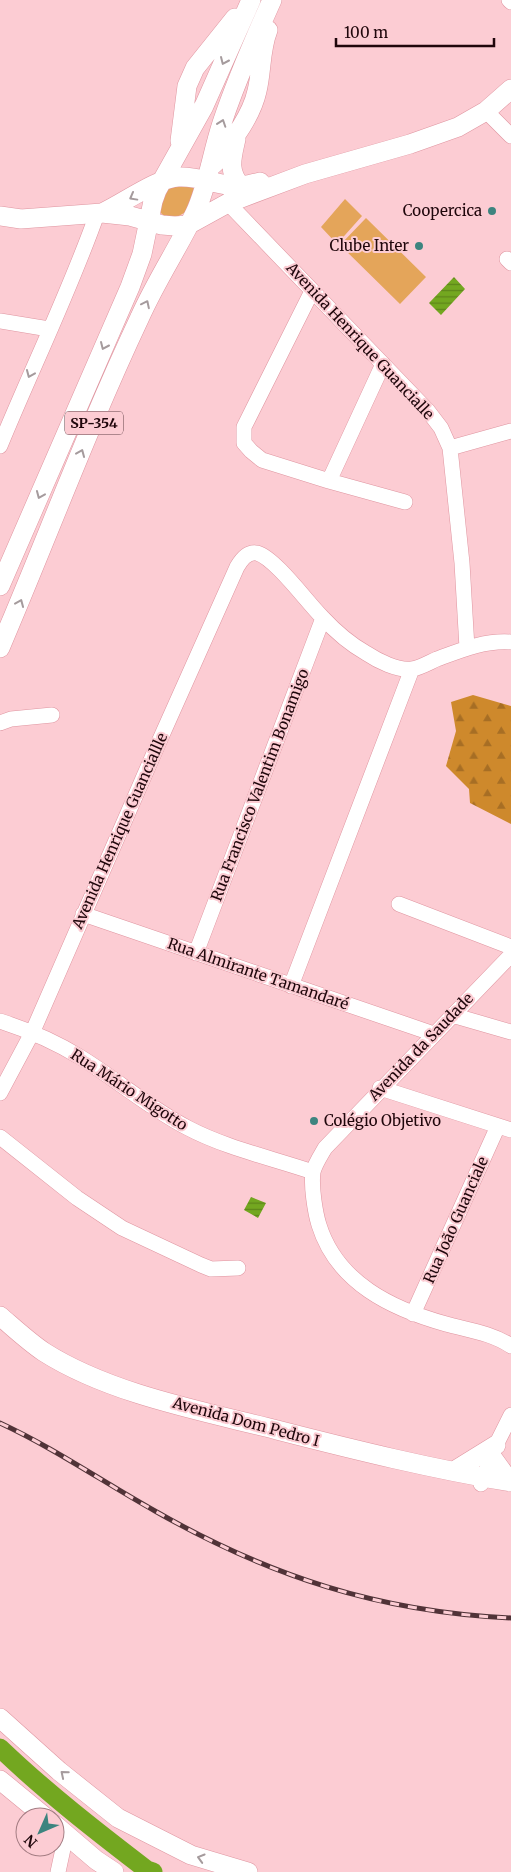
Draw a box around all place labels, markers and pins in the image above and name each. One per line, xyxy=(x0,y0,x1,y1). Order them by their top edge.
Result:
place label: Coopercica xyxy=(403,201,482,220)
marker: Coopercica xyxy=(486,205,498,217)
place label: Clube Inter xyxy=(330,236,409,255)
marker: Clube Inter xyxy=(413,240,425,252)
place label: Colégio Objetivo xyxy=(324,1111,441,1130)
marker: Colégio Objetivo xyxy=(308,1115,320,1127)

